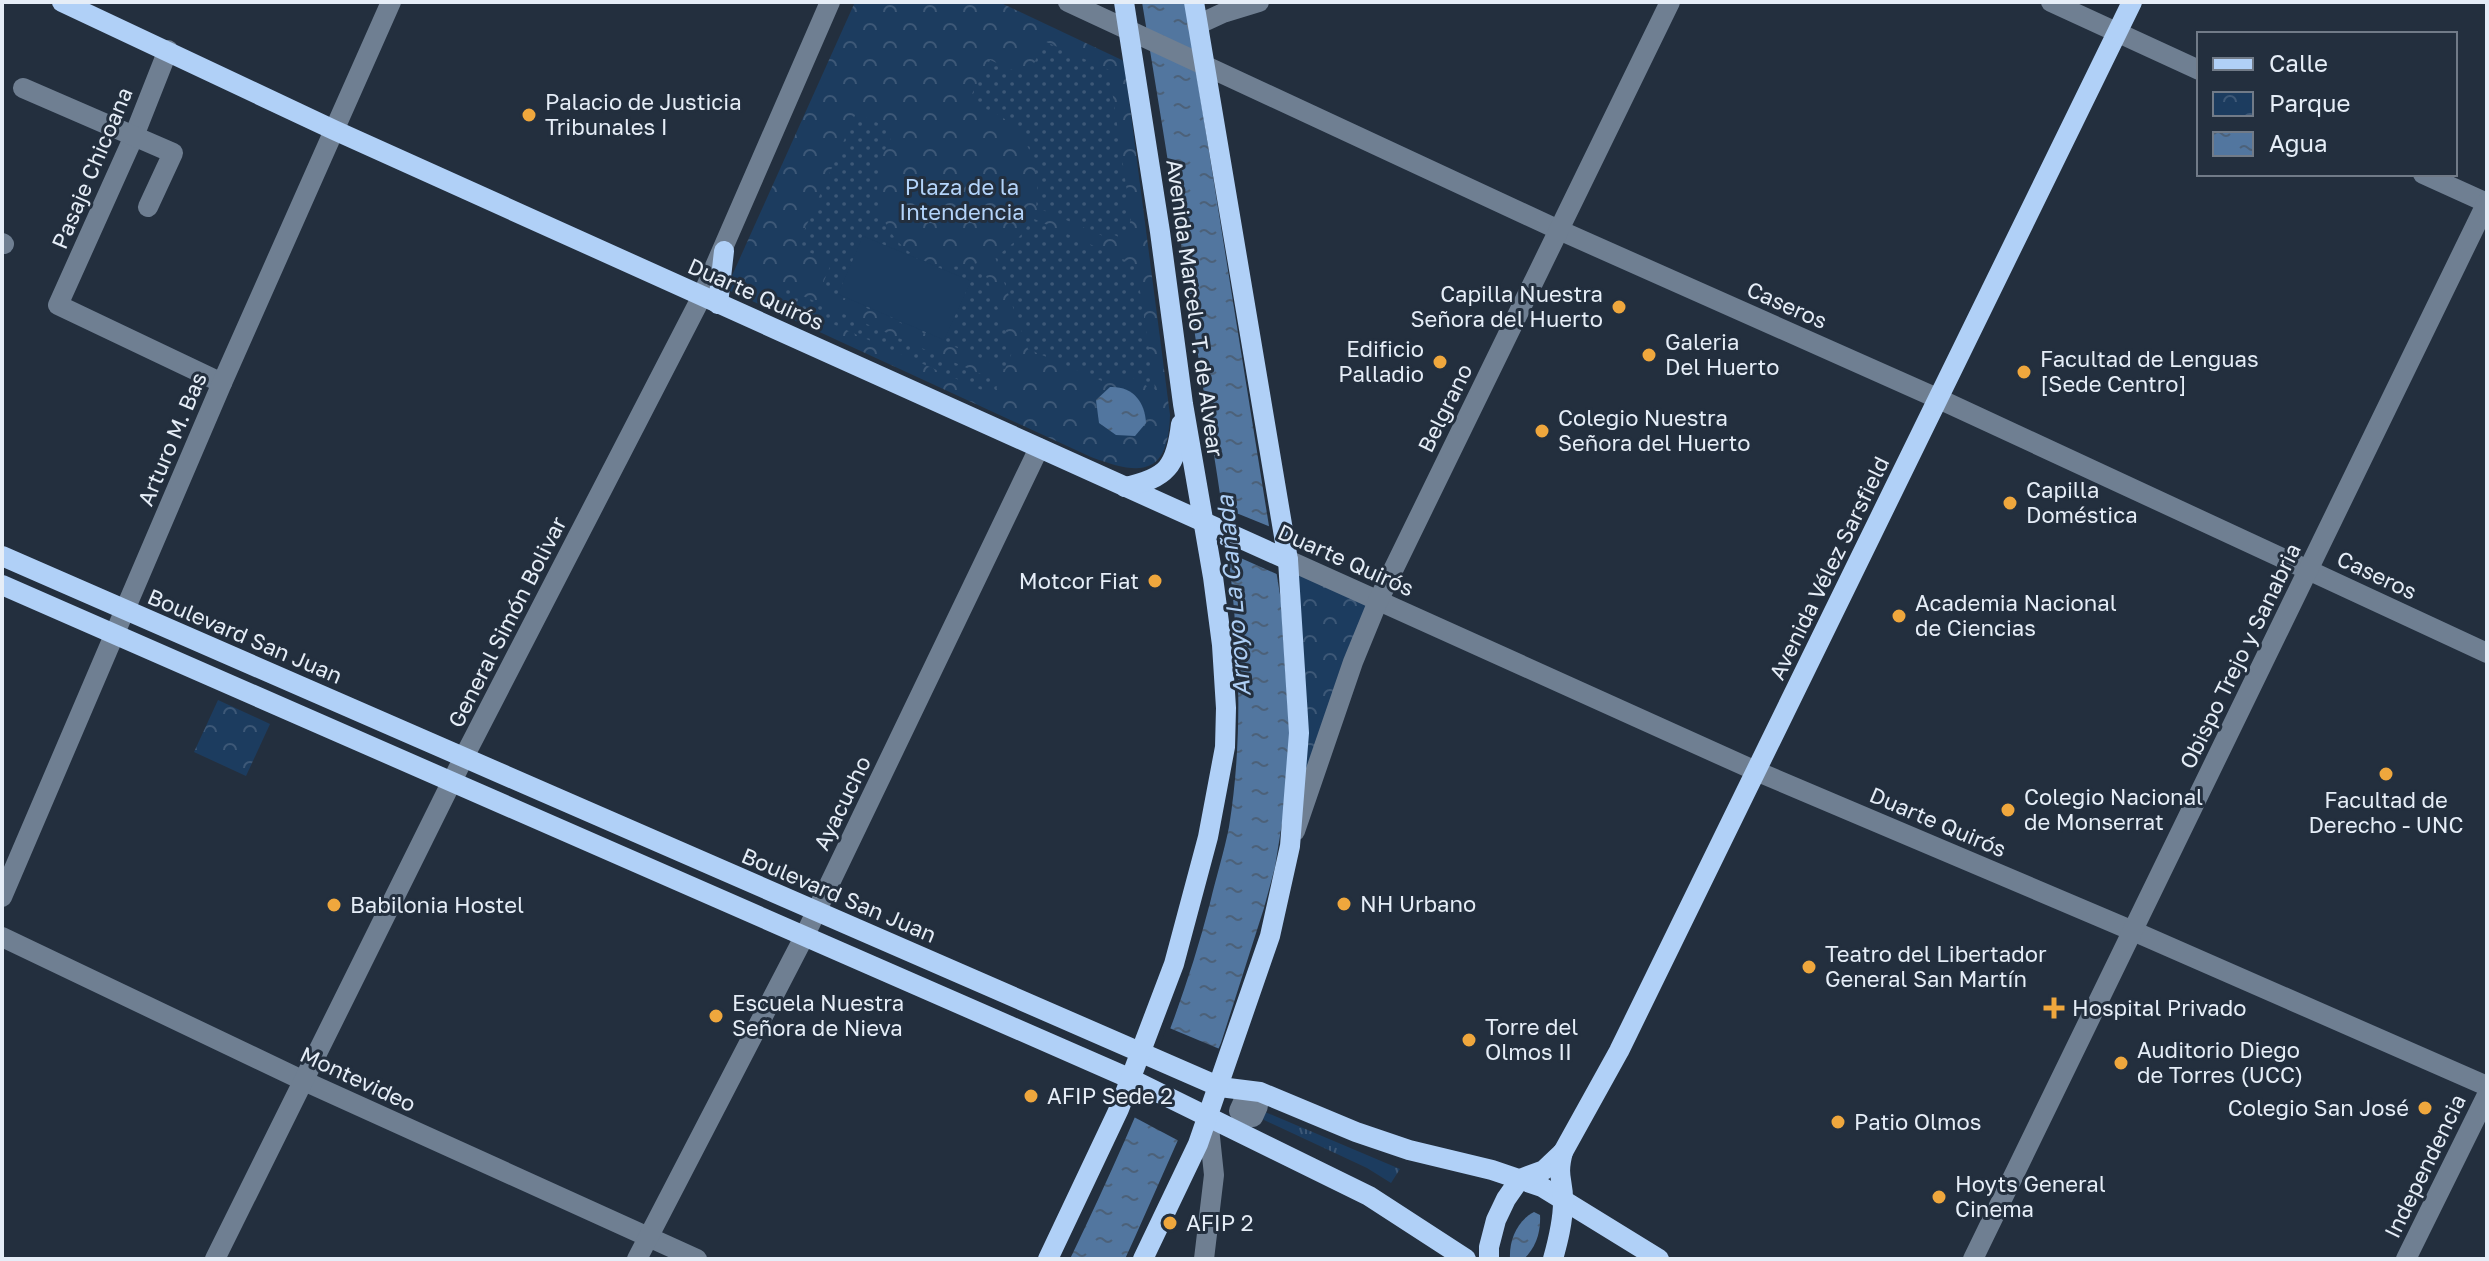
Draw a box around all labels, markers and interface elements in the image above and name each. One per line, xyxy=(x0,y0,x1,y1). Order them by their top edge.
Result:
legend xyxy=(2197,32,2457,176)
text: Calle xyxy=(2269,48,2328,77)
street label: Pasaje Chicoana xyxy=(45,83,138,253)
place label: Palacio de Justicia Tribunales I xyxy=(545,88,742,140)
text: Parque xyxy=(2269,88,2350,117)
marker: Palacio de Justicia Tribunales I xyxy=(520,106,538,124)
text: Agua xyxy=(2269,128,2328,157)
street label: Avenida Marcelo T. de Alvear xyxy=(1161,157,1230,459)
park label: Plaza de la Intendencia xyxy=(899,173,1025,225)
street label: Duarte Quirós xyxy=(684,252,828,336)
street label: Caseros xyxy=(1743,275,1832,334)
place label: Capilla Nuestra Señora del Huerto xyxy=(1410,280,1603,332)
marker: Capilla Nuestra Señora del Huerto xyxy=(1610,298,1628,316)
place label: Galeria Del Huerto xyxy=(1665,328,1780,380)
place label: Edificio Palladio xyxy=(1338,335,1424,387)
place label: Facultad de Lenguas [Sede Centro] xyxy=(2040,345,2259,397)
marker: Galeria Del Huerto xyxy=(1640,346,1658,364)
marker: Edificio Palladio xyxy=(1431,353,1449,371)
street label: Belgrano xyxy=(1412,359,1478,457)
marker: Facultad de Lenguas [Sede Centro] xyxy=(2015,363,2033,381)
street label: Arturo M. Bas xyxy=(131,368,212,510)
place label: Colegio Nuestra Señora del Huerto xyxy=(1558,404,1751,456)
marker: Colegio Nuestra Señora del Huerto xyxy=(1533,422,1551,440)
street label: Avenida Vélez Sarsfield xyxy=(1763,452,1894,684)
place label: Capilla Doméstica xyxy=(2026,476,2138,528)
water label: Arroyo La Cañada xyxy=(1209,493,1257,698)
marker: Capilla Doméstica xyxy=(2001,494,2019,512)
street label: General Simón Bolivar xyxy=(442,511,572,732)
street label: Duarte Quirós xyxy=(1274,518,1418,602)
street label: Obispo Trejo y Sanabria xyxy=(2173,539,2306,773)
street label: Caseros xyxy=(2333,544,2421,605)
place label: Motcor Fiat xyxy=(1019,567,1139,594)
marker: Motcor Fiat xyxy=(1146,572,1164,590)
street label: Boulevard San Juan xyxy=(144,582,347,689)
place label: Academia Nacional de Ciencias xyxy=(1915,589,2117,641)
marker: Academia Nacional de Ciencias xyxy=(1890,607,1908,625)
street label: Ayacucho xyxy=(807,751,876,854)
marker: Facultad de Derecho - UNC xyxy=(2377,765,2395,783)
street label: Duarte Quirós xyxy=(1866,781,2011,862)
place label: Colegio Nacional de Monserrat xyxy=(2024,783,2203,835)
place label: Facultad de Derecho - UNC xyxy=(2308,786,2464,838)
marker: Colegio Nacional de Monserrat xyxy=(1999,801,2017,819)
street label: Boulevard San Juan xyxy=(738,841,941,948)
place label: NH Urbano xyxy=(1360,890,1476,917)
place label: Babilonia Hostel xyxy=(350,891,524,918)
marker: NH Urbano xyxy=(1335,895,1353,913)
marker: Babilonia Hostel xyxy=(325,896,343,914)
place label: Teatro del Libertador General San Martín xyxy=(1825,940,2047,992)
marker: Teatro del Libertador General San Martín xyxy=(1800,958,1818,976)
place label: Escuela Nuestra Señora de Nieva xyxy=(732,989,904,1041)
place label: Hospital Privado xyxy=(2072,994,2246,1021)
marker: Hospital Privado xyxy=(2043,997,2065,1019)
marker: Escuela Nuestra Señora de Nieva xyxy=(707,1007,725,1025)
place label: Torre del Olmos II xyxy=(1485,1013,1578,1065)
marker: Torre del Olmos II xyxy=(1460,1031,1478,1049)
place label: Auditorio Diego de Torres (UCC) xyxy=(2137,1036,2303,1088)
street label: Montevideo xyxy=(296,1040,420,1117)
marker: Auditorio Diego de Torres (UCC) xyxy=(2112,1054,2130,1072)
place label: AFIP Sede 2 xyxy=(1047,1082,1173,1109)
marker: AFIP Sede 2 xyxy=(1022,1087,1040,1105)
street label: Independencia xyxy=(2378,1089,2471,1242)
place label: Colegio San José xyxy=(2228,1094,2409,1121)
marker: Colegio San José xyxy=(2416,1099,2434,1117)
place label: Patio Olmos xyxy=(1854,1108,1981,1135)
marker: Patio Olmos xyxy=(1829,1113,1847,1131)
place label: Hoyts General Cinema xyxy=(1955,1170,2106,1222)
marker: Hoyts General Cinema xyxy=(1930,1188,1948,1206)
place label: AFIP 2 xyxy=(1186,1209,1253,1236)
marker: AFIP 2 xyxy=(1161,1214,1179,1232)

